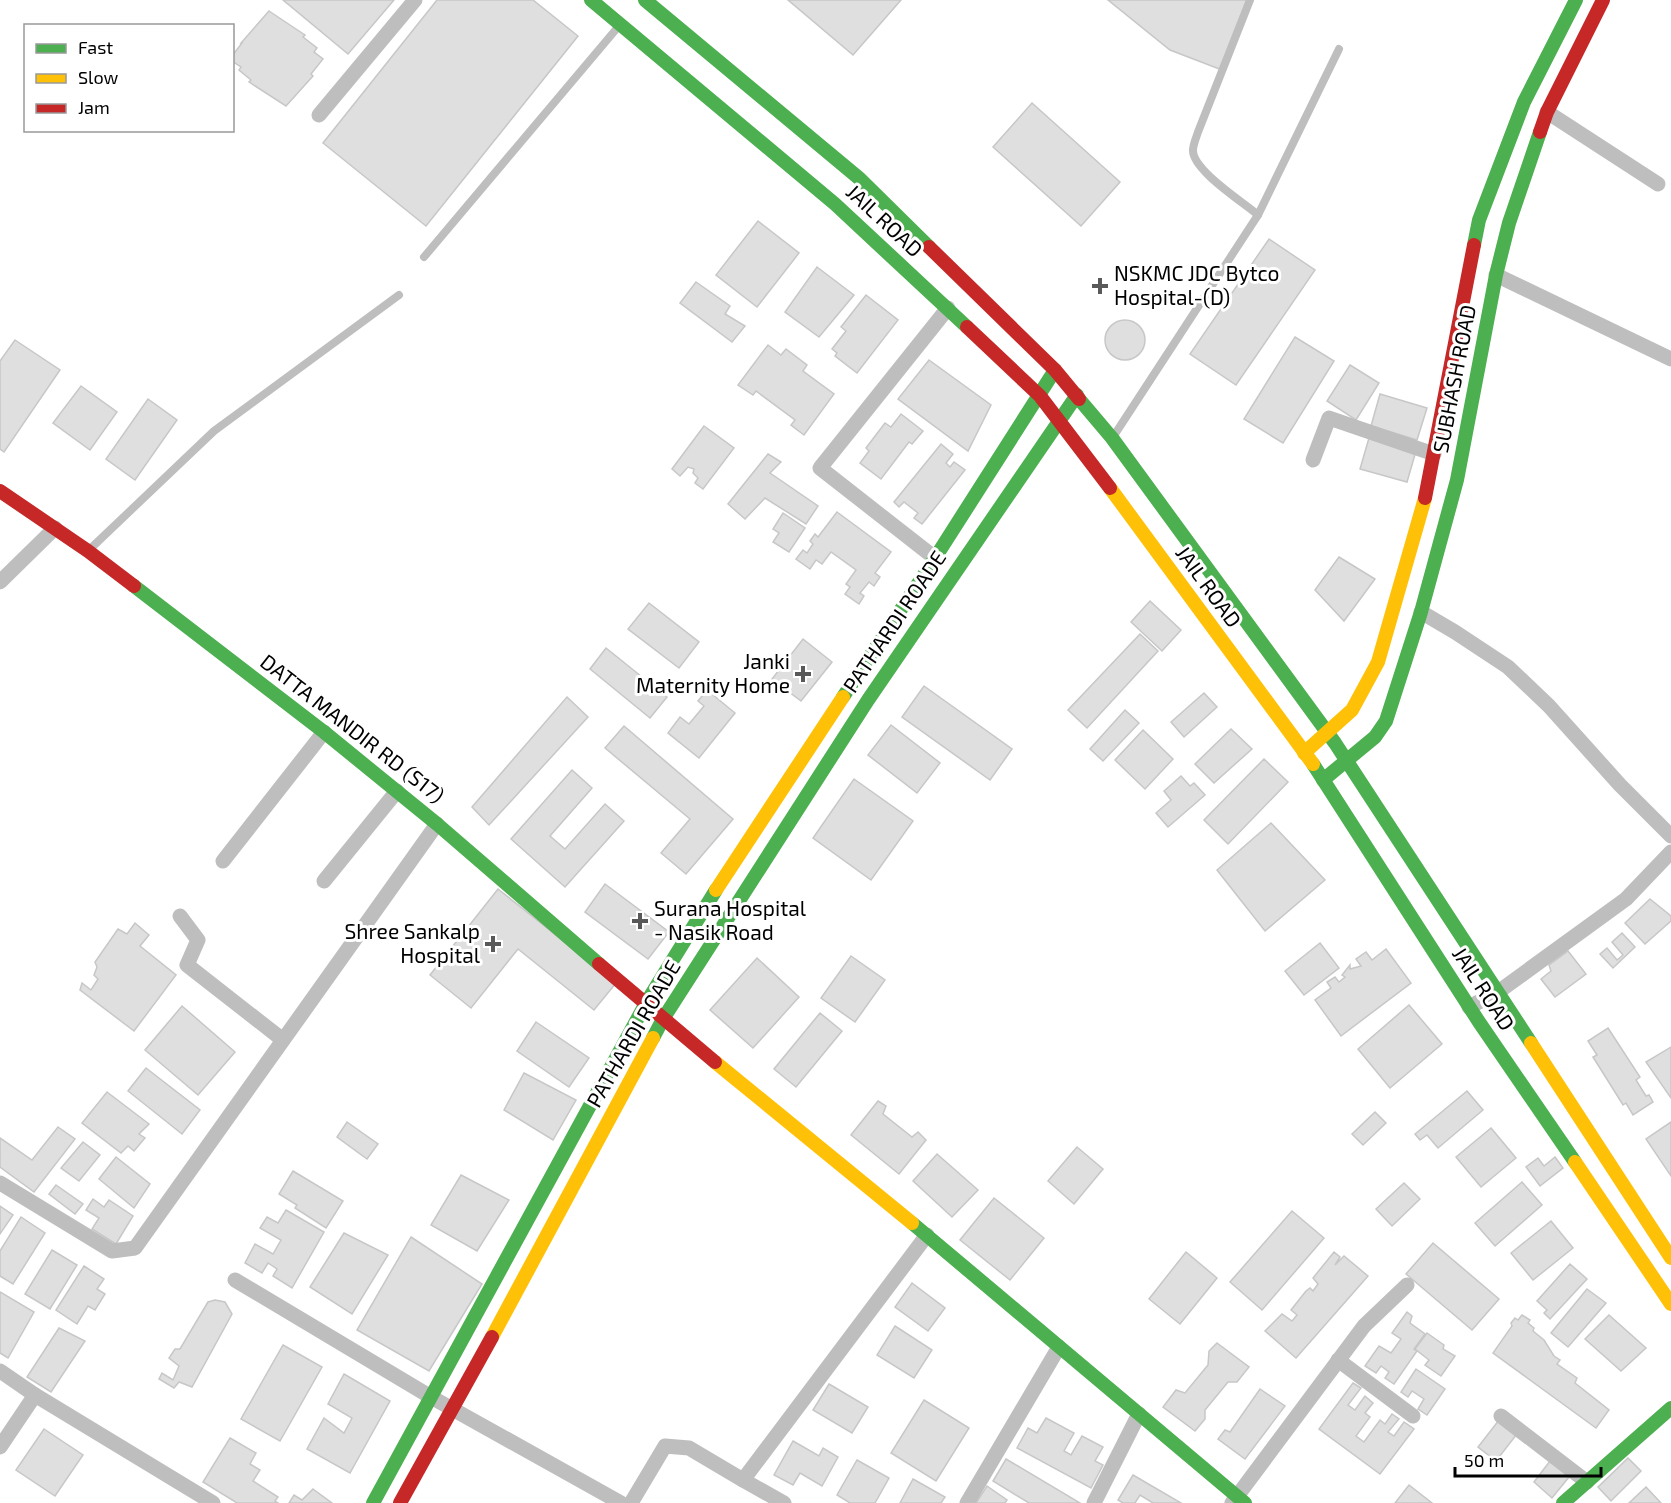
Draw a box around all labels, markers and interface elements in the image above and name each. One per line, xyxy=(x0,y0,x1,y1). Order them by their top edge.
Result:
legend xyxy=(24,24,234,132)
text: Fast xyxy=(78,36,113,58)
text: Slow xyxy=(78,66,119,88)
text: Jam xyxy=(78,96,110,118)
street label: JAIL ROAD xyxy=(842,178,928,261)
place label: NSKMC JDC Bytco Hospital-(D) xyxy=(1114,260,1280,309)
marker: NSKMC JDC Bytco Hospital-(D) xyxy=(1091,277,1109,295)
street label: SUBHASH ROAD xyxy=(1427,303,1480,455)
street label: JAIL ROAD xyxy=(1171,540,1247,632)
street label: PATHARDI ROADE xyxy=(837,546,950,697)
street label: DATTA MANDIR RD (S17) xyxy=(256,648,450,807)
place label: Janki Maternity Home xyxy=(636,648,790,697)
marker: Janki Maternity Home xyxy=(794,665,812,683)
place label: Surana Hospital - Nasik Road xyxy=(654,895,807,944)
marker: Surana Hospital - Nasik Road xyxy=(631,912,649,930)
place label: Shree Sankalp Hospital xyxy=(344,918,481,967)
marker: Shree Sankalp Hospital xyxy=(484,935,502,953)
street label: JAIL ROAD xyxy=(1448,942,1521,1035)
street label: PATHARDI ROADE xyxy=(580,955,685,1111)
scale bar xyxy=(1455,1440,1600,1478)
text: 50 m xyxy=(1464,1449,1504,1471)

